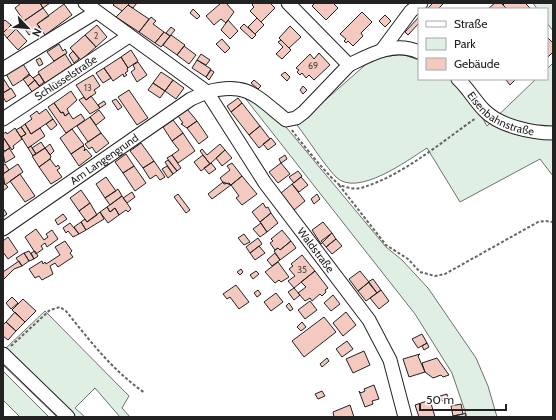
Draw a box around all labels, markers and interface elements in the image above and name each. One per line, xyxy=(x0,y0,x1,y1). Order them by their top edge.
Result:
north arrow xyxy=(8,8,48,48)
legend xyxy=(418,8,548,80)
text: Straße xyxy=(454,16,487,31)
text: N xyxy=(29,26,45,39)
house number: 2 xyxy=(94,30,99,41)
text: Park xyxy=(454,36,476,51)
street label: Schlüsselstraße xyxy=(32,52,100,103)
text: Gebäude xyxy=(454,56,500,71)
house number: 69 xyxy=(308,60,318,71)
house number: 13 xyxy=(84,82,92,93)
street label: Eisenbahnstraße xyxy=(464,89,536,138)
street label: Am Langengrund xyxy=(67,130,141,188)
street label: Waldstraße xyxy=(294,225,338,276)
house number: 35 xyxy=(297,264,307,275)
scale bar xyxy=(420,386,506,412)
text: 50 m xyxy=(426,392,454,407)

